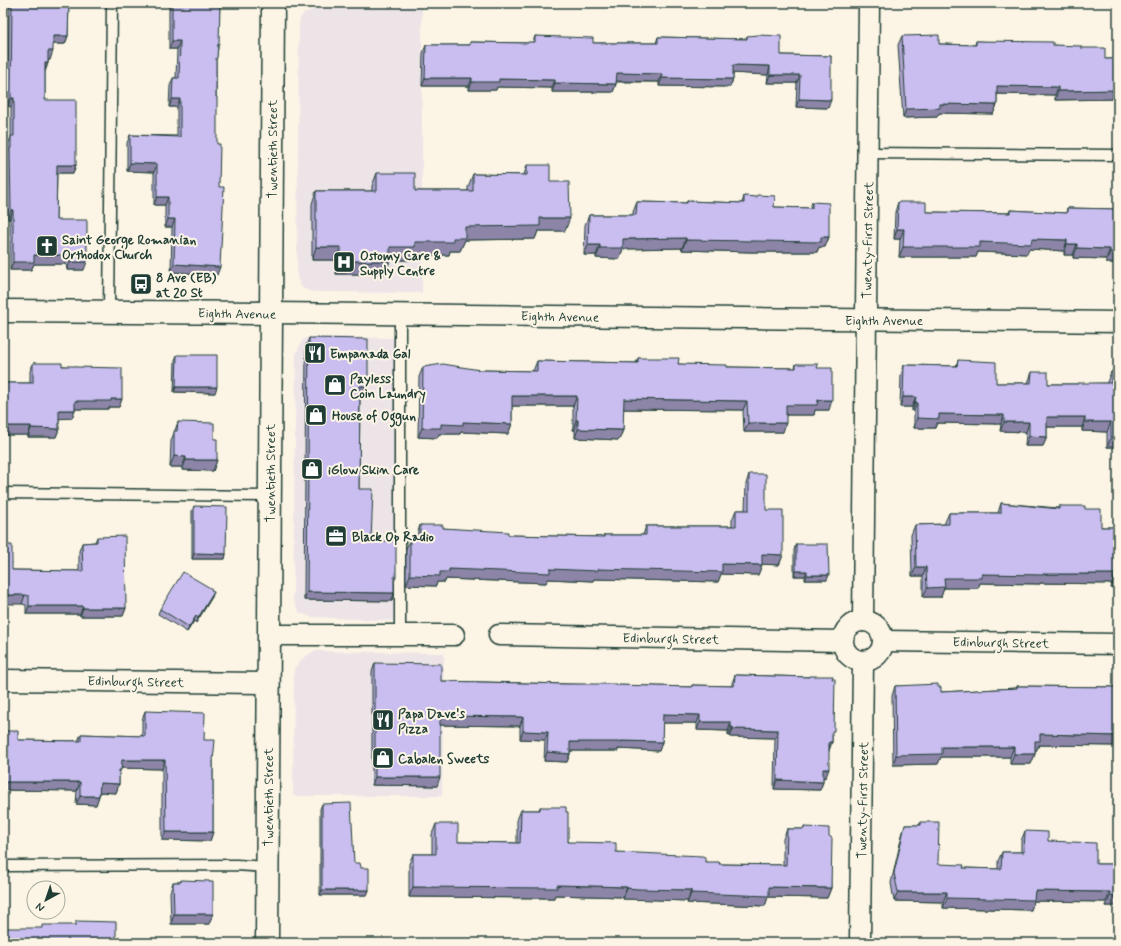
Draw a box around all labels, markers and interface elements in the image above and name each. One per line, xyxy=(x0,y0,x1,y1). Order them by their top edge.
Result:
street label: Twentieth Street xyxy=(265,99,282,198)
street label: Twenty-First Street xyxy=(859,181,878,299)
place label: Saint George Romanian Orthodox Church xyxy=(62,232,197,264)
church icon: Saint George Romanian Orthodox Church xyxy=(34,233,60,259)
place label: Ostomy Care & Supply Centre xyxy=(360,248,441,280)
hospital icon: Ostomy Care & Supply Centre xyxy=(331,249,357,275)
place label: 8 Ave (EB) at 20 St xyxy=(156,270,217,302)
bus stop icon: 8 Ave (EB) at 20 St xyxy=(128,271,154,297)
street label: Eighth Avenue xyxy=(198,305,276,324)
street label: Eighth Avenue xyxy=(521,308,599,327)
street label: Eighth Avenue xyxy=(845,313,923,330)
restaurant icon: Empanada Gal xyxy=(302,340,328,366)
place label: Empanada Gal xyxy=(330,346,411,363)
place label: Payless Coin Laundry xyxy=(350,371,426,403)
shop icon: Payless Coin Laundry xyxy=(322,372,348,398)
shop icon: House of Oggun xyxy=(303,402,329,428)
place label: House of Oggun xyxy=(332,408,416,428)
street label: Twentieth Street xyxy=(263,423,280,522)
shop icon: iGlow Skin Care xyxy=(299,456,325,482)
place label: iGlow Skin Care xyxy=(328,462,419,479)
office icon: Black Op Radio xyxy=(323,523,349,549)
place label: Black Op Radio xyxy=(352,529,435,546)
street label: Edinburgh Street xyxy=(622,630,720,651)
street label: Edinburgh Street xyxy=(952,634,1050,655)
street label: Edinburgh Street xyxy=(87,673,185,694)
place label: Papa Dave's Pizza xyxy=(398,706,465,738)
restaurant icon: Papa Dave's Pizza xyxy=(370,707,396,733)
street label: Twenty-First Street xyxy=(854,741,873,859)
shop icon: Cabalen Sweets xyxy=(370,745,396,771)
street label: Twentieth Street xyxy=(261,747,278,846)
place label: Cabalen Sweets xyxy=(398,751,490,768)
north arrow xyxy=(26,880,66,920)
text: N xyxy=(33,899,48,915)

